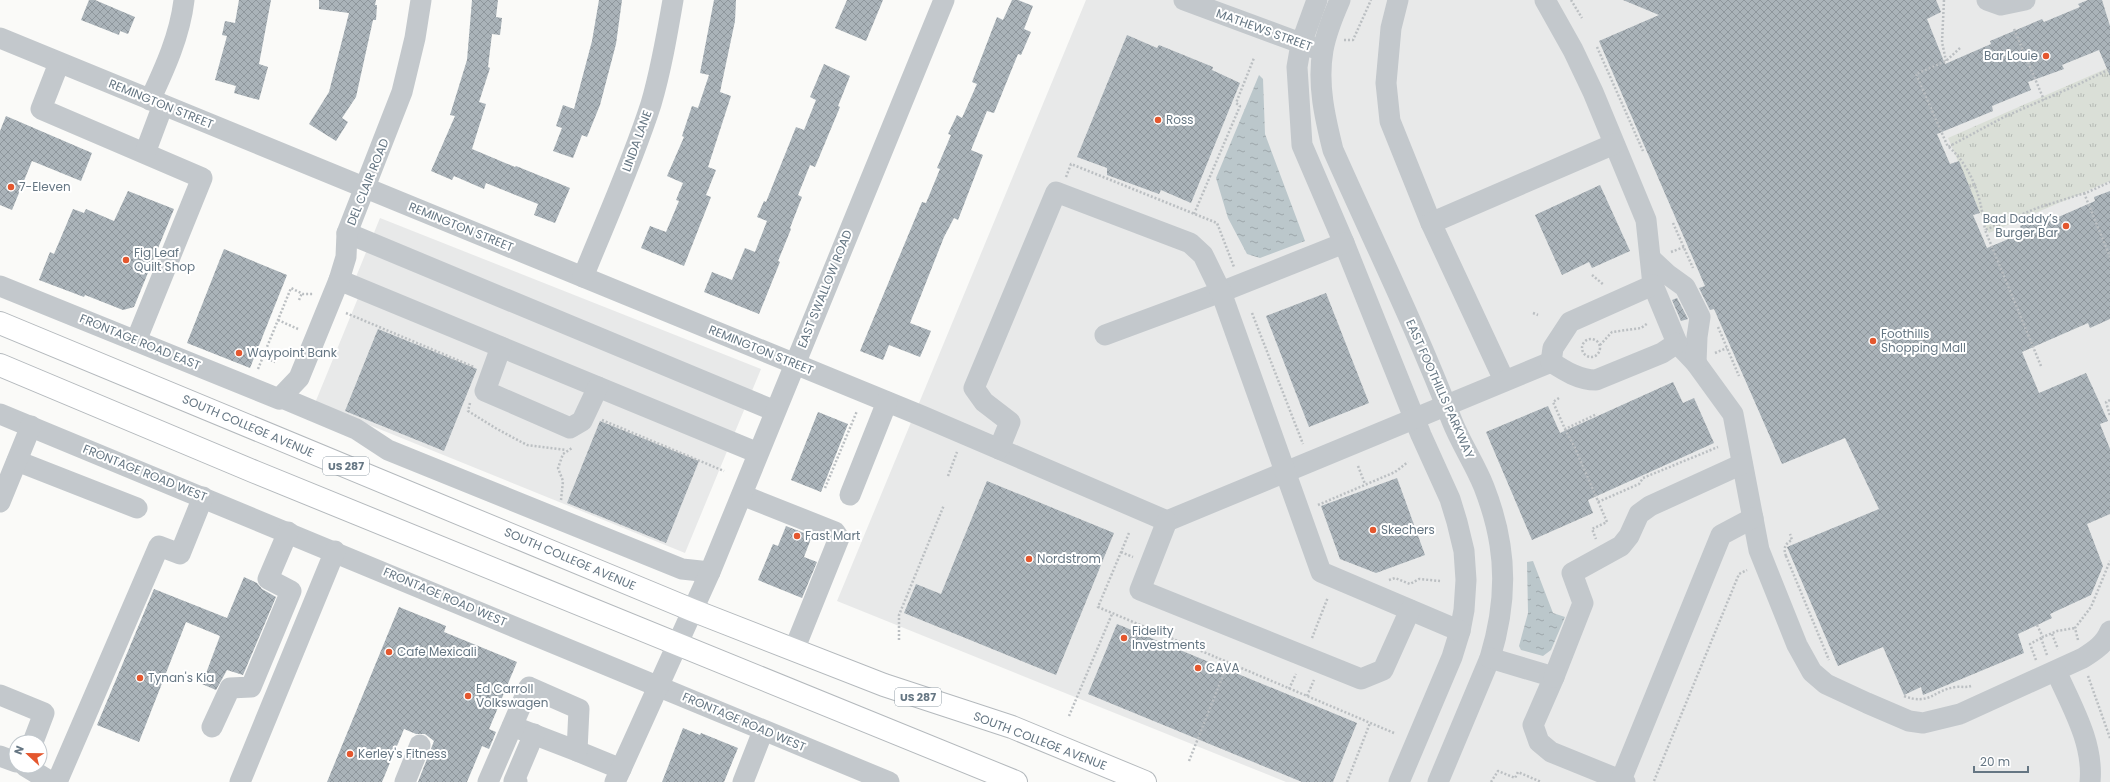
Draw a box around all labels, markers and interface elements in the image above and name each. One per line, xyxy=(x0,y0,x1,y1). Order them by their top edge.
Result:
street label: MATHEWS STREET xyxy=(1214,4,1315,55)
place label: Bar Louie xyxy=(1984,47,2038,64)
marker: Bar Louie xyxy=(2041,51,2051,61)
street label: REMINGTON STREET xyxy=(106,75,217,133)
street label: LINDA LANE xyxy=(618,108,655,174)
place label: Ross xyxy=(1166,111,1194,128)
marker: Ross xyxy=(1153,115,1163,125)
street label: DEL CLAIR ROAD xyxy=(342,136,393,228)
place label: 7-Eleven xyxy=(19,178,71,195)
marker: 7-Eleven xyxy=(6,182,16,192)
street label: REMINGTON STREET xyxy=(406,198,517,256)
place label: Bad Daddy’s Burger Bar xyxy=(1983,210,2059,241)
marker: Bad Daddy’s Burger Bar xyxy=(2061,221,2071,231)
street label: EAST SWALLOW ROAD xyxy=(793,227,856,350)
place label: Fig Leaf Quilt Shop xyxy=(134,244,195,275)
marker: Fig Leaf Quilt Shop xyxy=(121,255,131,265)
street label: FRONTAGE ROAD EAST xyxy=(77,310,204,374)
street label: EAST FOOTHILLS PARKWAY xyxy=(1402,317,1479,461)
street label: REMINGTON STREET xyxy=(706,321,817,379)
place label: Foothills Shopping Mall xyxy=(1881,325,1966,356)
marker: Foothills Shopping Mall xyxy=(1868,336,1878,346)
place label: Waypoint Bank xyxy=(247,344,338,361)
marker: Waypoint Bank xyxy=(234,348,244,358)
street label: SOUTH COLLEGE AVENUE xyxy=(180,390,317,461)
street label: FRONTAGE ROAD WEST xyxy=(81,440,210,505)
road number: US 287 xyxy=(323,457,369,475)
place label: Skechers xyxy=(1381,521,1435,538)
street label: SOUTH COLLEGE AVENUE xyxy=(502,523,639,594)
marker: Skechers xyxy=(1368,525,1378,535)
place label: Fast Mart xyxy=(805,527,860,544)
marker: Fast Mart xyxy=(792,531,802,541)
place label: Nordstrom xyxy=(1037,550,1101,567)
marker: Nordstrom xyxy=(1024,554,1034,564)
street label: FRONTAGE ROAD WEST xyxy=(381,563,510,630)
place label: Fidelity Investments xyxy=(1132,622,1206,653)
marker: Fidelity Investments xyxy=(1119,633,1129,643)
place label: Cafe Mexicali xyxy=(397,643,477,660)
marker: Cafe Mexicali xyxy=(384,647,394,657)
place label: CAVA xyxy=(1206,659,1240,676)
marker: CAVA xyxy=(1193,663,1203,673)
place label: Tynan's Kia xyxy=(148,669,214,686)
marker: Tynan's Kia xyxy=(135,673,145,683)
place label: Ed Carroll Volkswagen xyxy=(476,680,548,711)
street label: FRONTAGE ROAD WEST xyxy=(680,688,809,755)
road number: US 287 xyxy=(895,688,941,706)
marker: Ed Carroll Volkswagen xyxy=(463,691,473,701)
street label: SOUTH COLLEGE AVENUE xyxy=(971,707,1109,774)
north arrow xyxy=(8,734,48,774)
text: N xyxy=(10,743,28,757)
place label: Kerley's Fitness xyxy=(358,745,447,762)
scale bar xyxy=(1974,748,2028,774)
marker: Kerley's Fitness xyxy=(345,749,355,759)
text: 20 m xyxy=(1980,753,2010,770)

